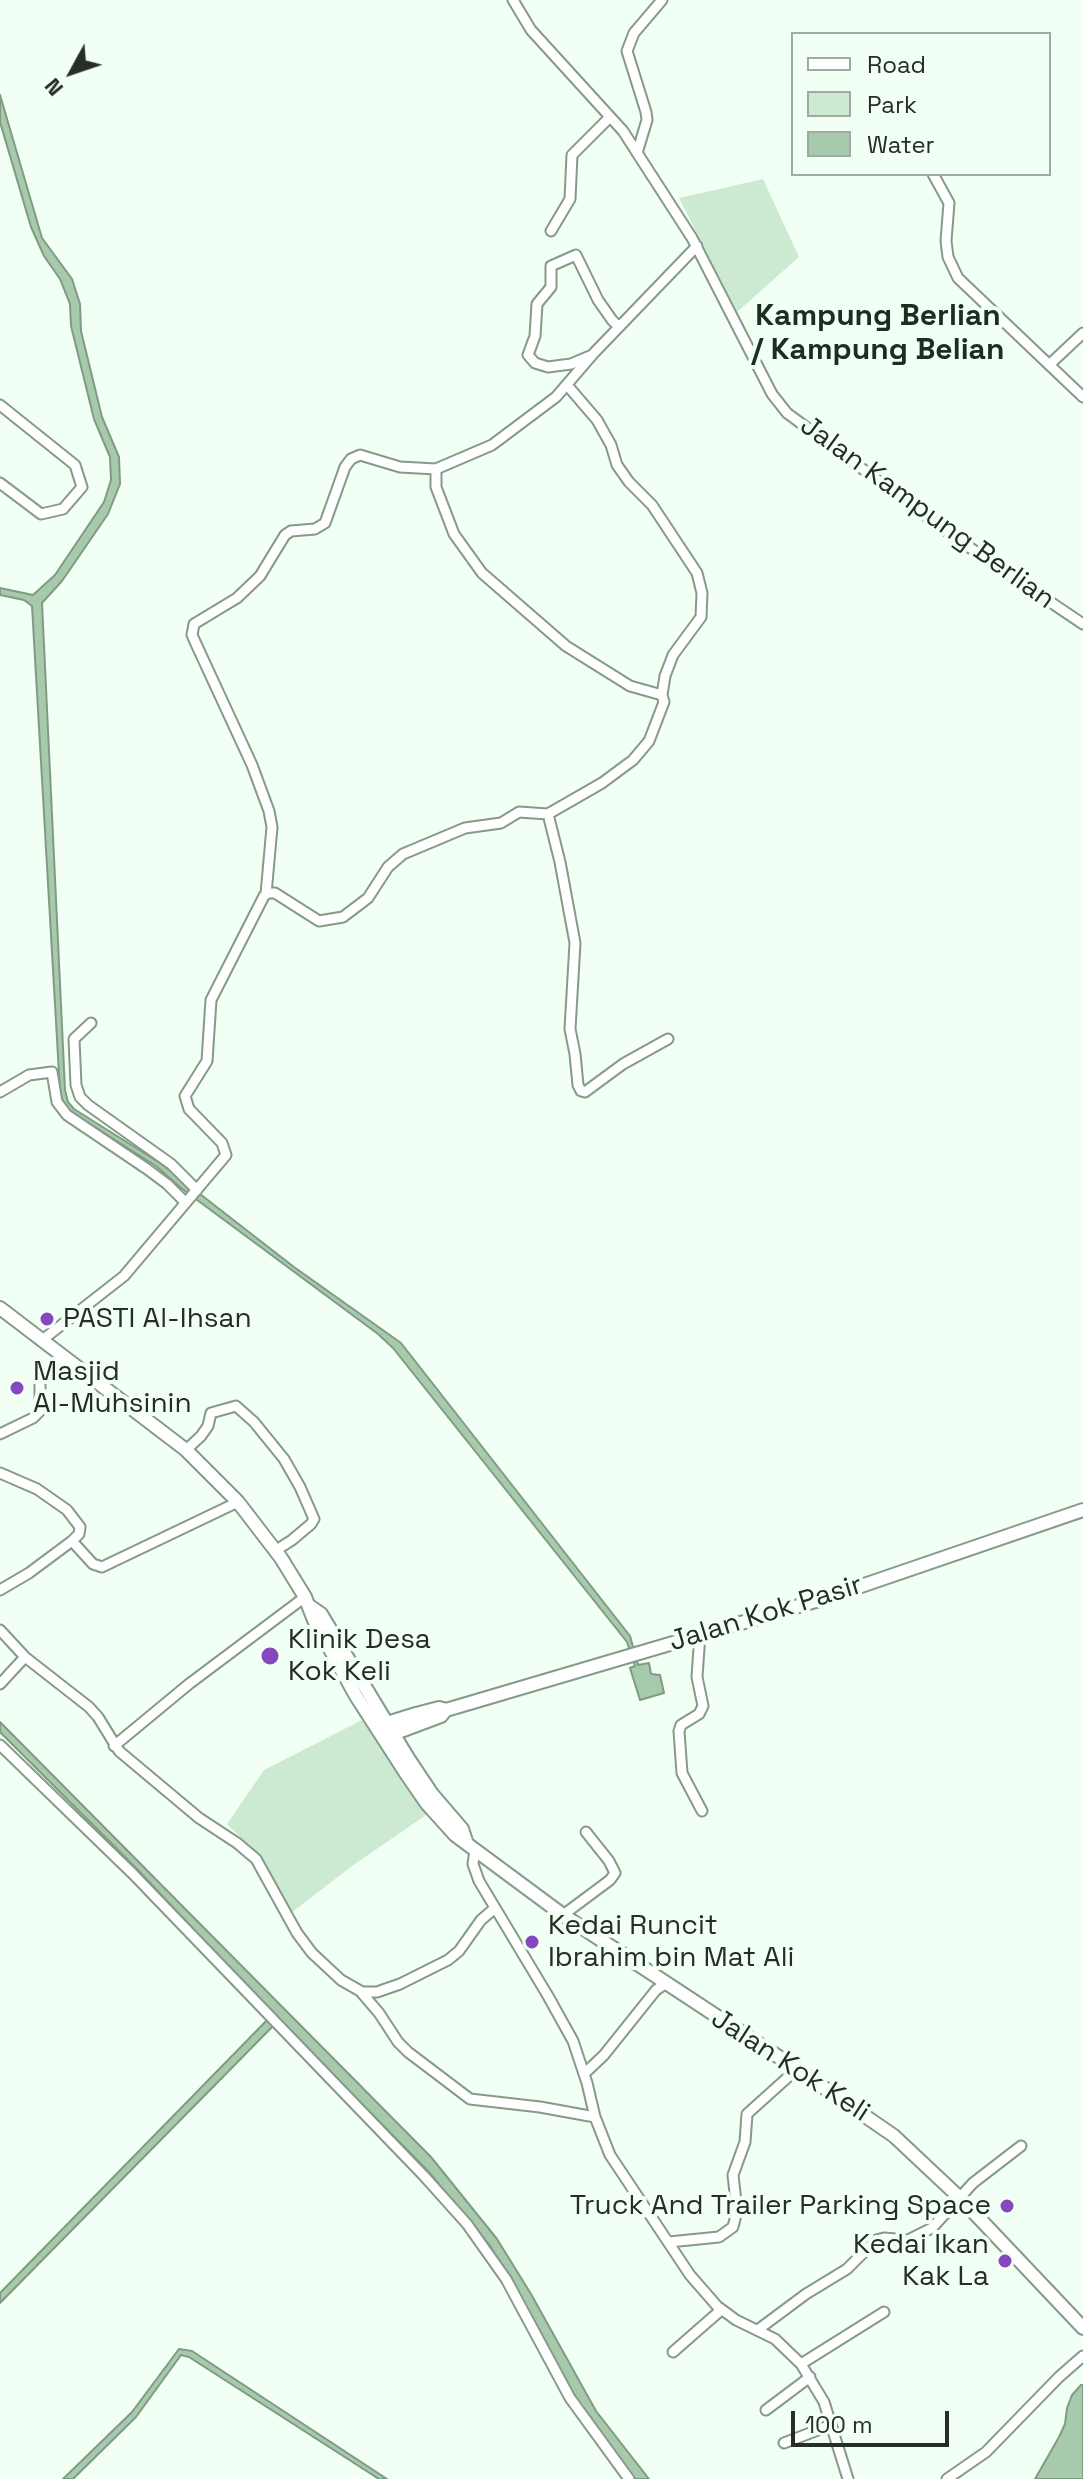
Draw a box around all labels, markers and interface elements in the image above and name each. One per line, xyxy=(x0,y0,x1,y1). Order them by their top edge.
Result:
north arrow xyxy=(32,32,112,112)
legend xyxy=(791,32,1051,176)
text: Road xyxy=(867,49,926,80)
text: N xyxy=(38,73,69,102)
text: Park xyxy=(867,89,917,120)
text: Water xyxy=(867,129,935,160)
district label: Kampung Berlian / Kampung Belian xyxy=(752,299,1004,370)
street label: Jalan Kampung Berlian xyxy=(793,409,1061,617)
place label: PASTI Al-Ihsan xyxy=(63,1302,252,1336)
marker: PASTI Al-Ihsan xyxy=(38,1310,56,1328)
place label: Masjid Al-Muhsinin xyxy=(33,1355,192,1421)
marker: Masjid Al-Muhsinin xyxy=(8,1379,26,1397)
street label: Jalan Kok Pasir xyxy=(665,1569,867,1659)
place label: Klinik Desa Kok Keli xyxy=(288,1623,431,1689)
marker: Klinik Desa Kok Keli xyxy=(259,1645,281,1667)
place label: Kedai Runcit Ibrahim bin Mat Ali xyxy=(548,1909,794,1975)
marker: Kedai Runcit Ibrahim bin Mat Ali xyxy=(523,1933,541,1951)
street label: Jalan Kok Keli xyxy=(704,2002,876,2130)
place label: Truck And Trailer Parking Space xyxy=(570,2189,991,2223)
marker: Truck And Trailer Parking Space xyxy=(998,2197,1016,2215)
place label: Kedai Ikan Kak La xyxy=(853,2228,989,2294)
marker: Kedai Ikan Kak La xyxy=(996,2252,1014,2270)
scale bar xyxy=(795,2395,953,2445)
text: 100 m xyxy=(805,2409,873,2440)

